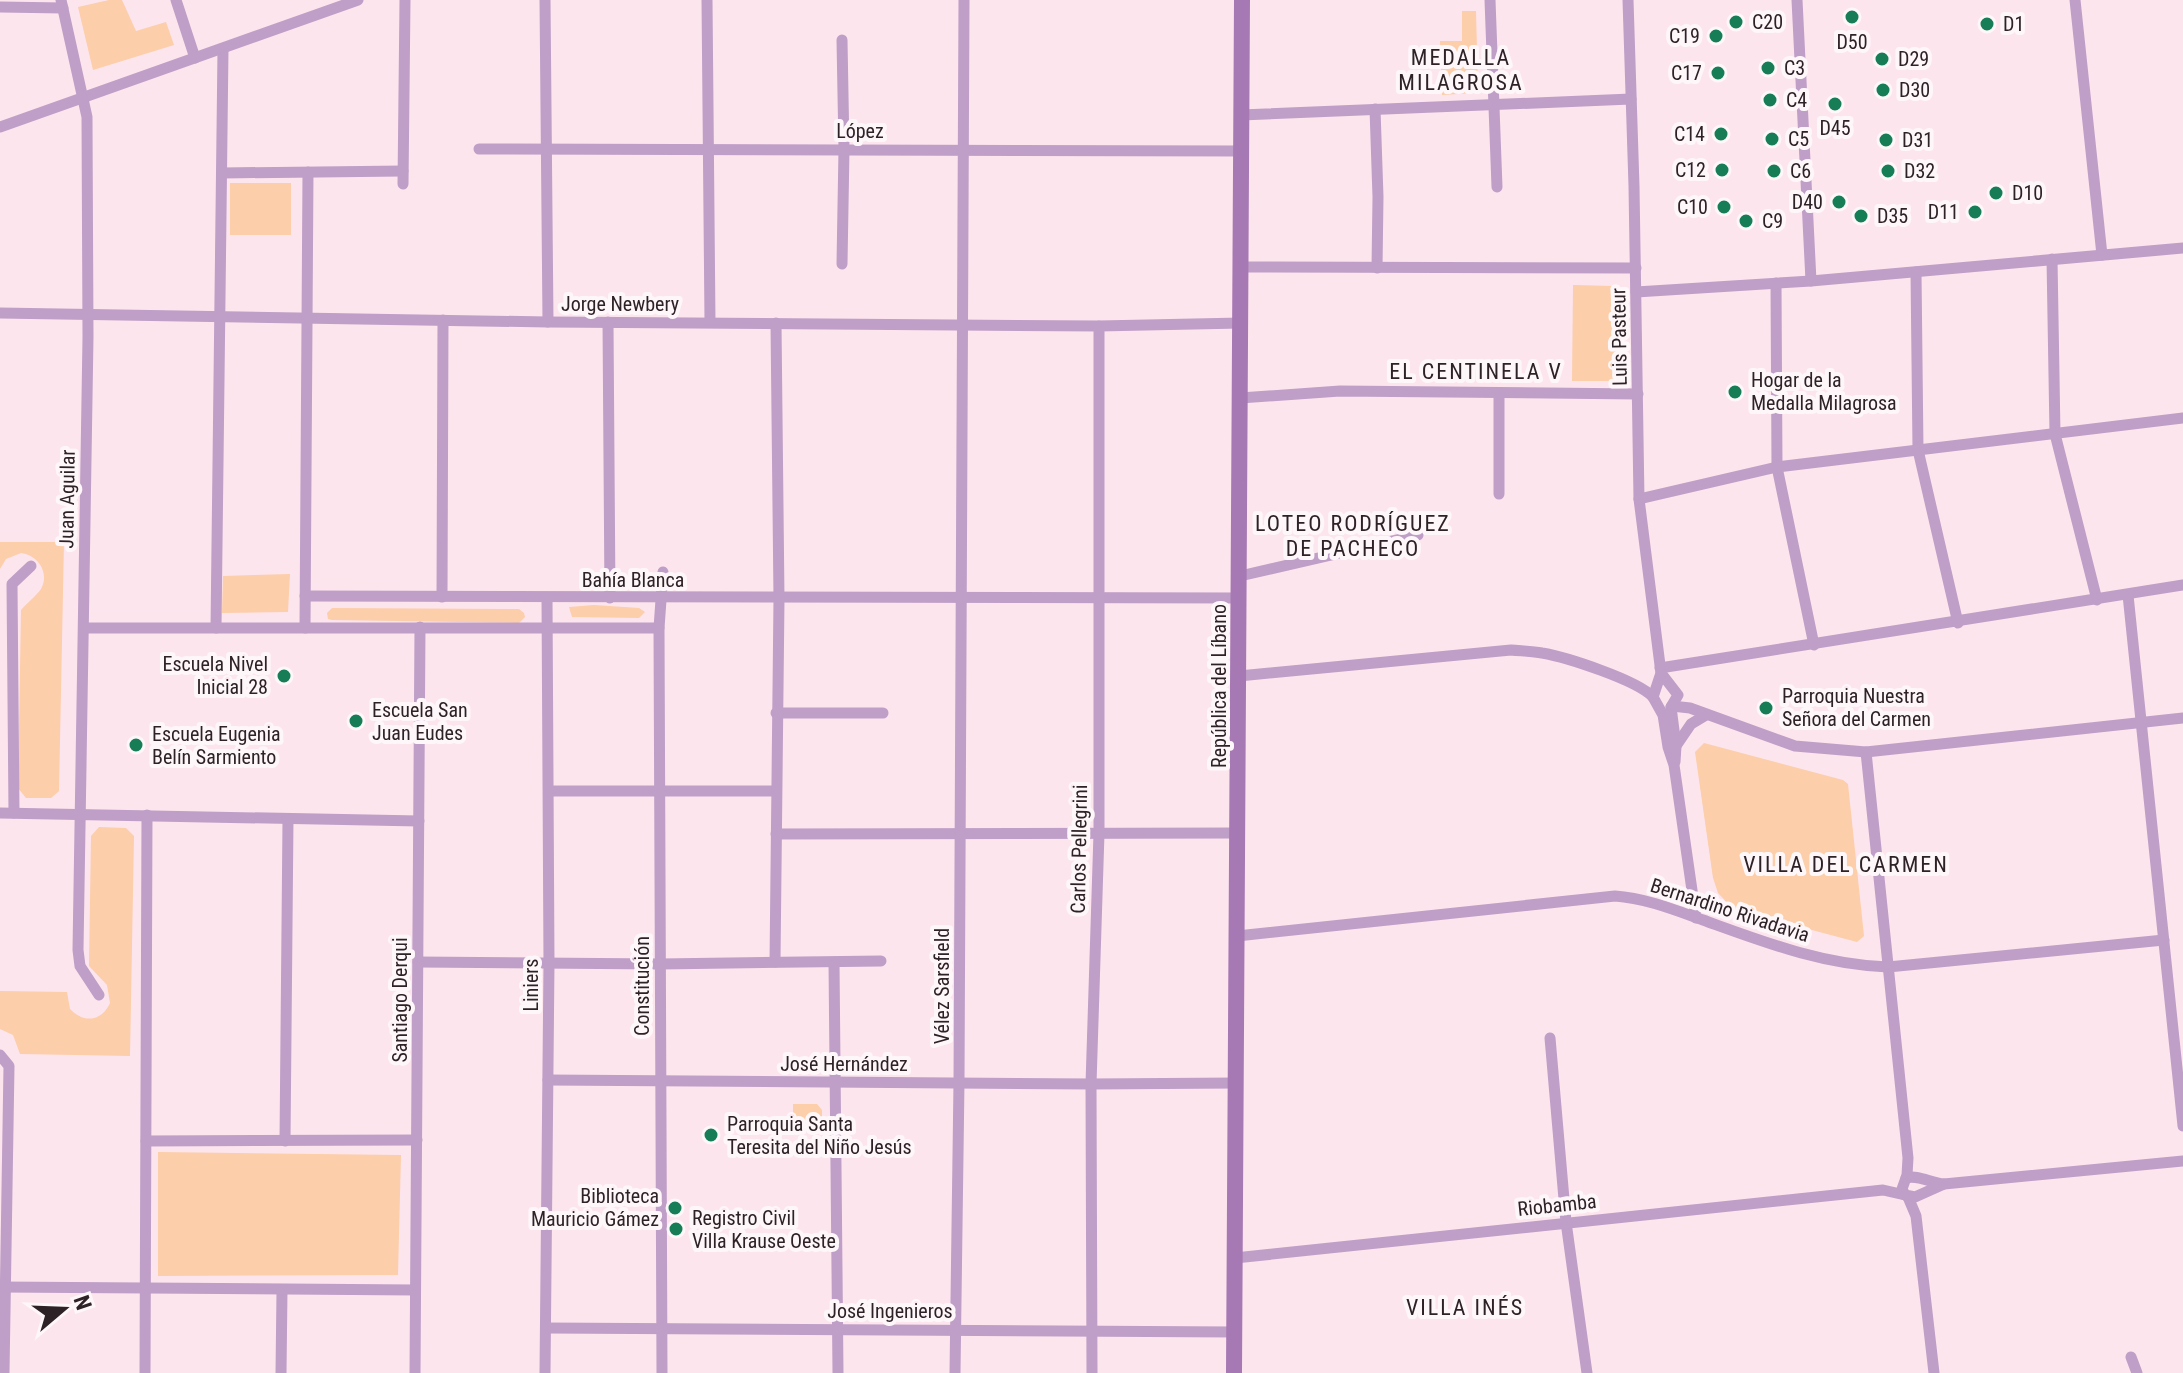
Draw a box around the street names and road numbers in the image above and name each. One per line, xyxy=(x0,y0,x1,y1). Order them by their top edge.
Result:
street label: López xyxy=(836,119,884,143)
street label: Luis Pasteur xyxy=(1606,288,1632,386)
street label: Jorge Newbery xyxy=(561,292,679,316)
street label: Juan Aguilar xyxy=(54,449,80,549)
street label: Bahía Blanca xyxy=(582,568,684,592)
street label: República del Líbano xyxy=(1207,604,1231,768)
street label: Carlos Pellegrini xyxy=(1066,784,1092,914)
street label: Bernardino Rivadavia xyxy=(1648,873,1812,947)
street label: Vélez Sarsfield xyxy=(930,928,954,1044)
street label: Constitución xyxy=(630,936,654,1036)
street label: Santiago Derqui xyxy=(388,937,412,1063)
street label: Liniers xyxy=(519,959,543,1011)
street label: José Hernández xyxy=(780,1052,908,1076)
street label: Riobamba xyxy=(1516,1189,1598,1221)
street label: José Ingenieros xyxy=(827,1299,953,1323)

